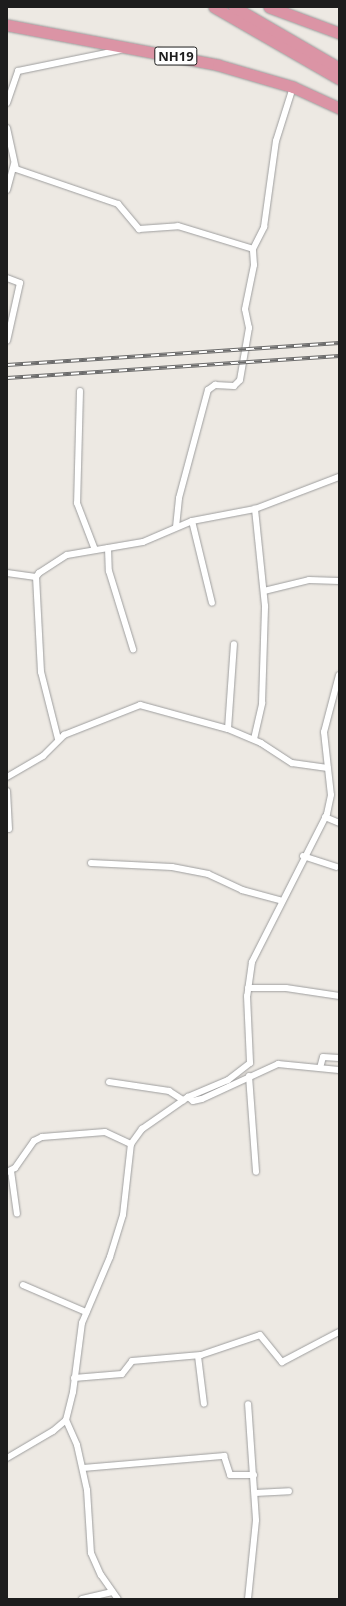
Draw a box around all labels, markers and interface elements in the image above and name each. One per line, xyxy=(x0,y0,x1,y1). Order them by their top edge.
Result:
road number: NH19 xyxy=(154,45,198,67)

